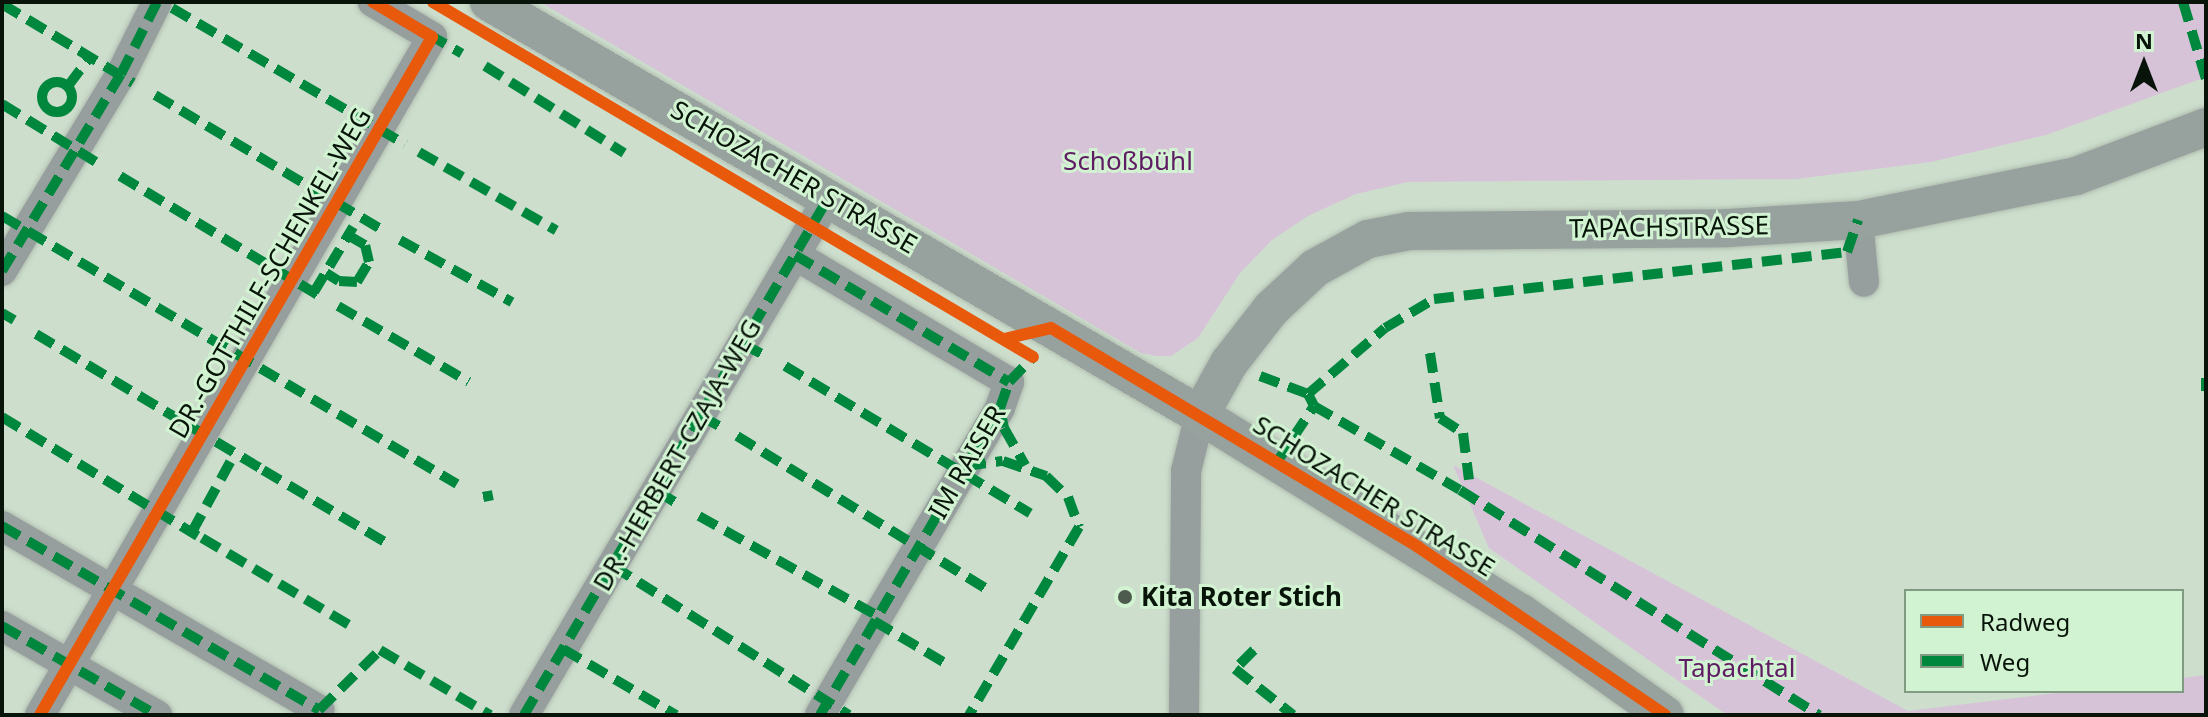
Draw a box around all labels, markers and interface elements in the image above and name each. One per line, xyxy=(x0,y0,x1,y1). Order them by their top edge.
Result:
north arrow xyxy=(2104,24,2184,104)
text: N xyxy=(2135,25,2153,55)
street label: SCHOZACHER STRASSE xyxy=(666,94,922,260)
street label: DR.-GOTTHILF-SCHENKEL-WEG xyxy=(162,102,378,444)
park label: Schoßbühl xyxy=(1063,145,1193,177)
street label: TAPACHSTRASSE xyxy=(1569,210,1769,244)
street label: DR.-HERBERT-CZAJA-WEG xyxy=(586,314,768,596)
street label: IM RAISER xyxy=(922,400,1012,524)
street label: SCHOZACHER STRASSE xyxy=(1248,409,1500,583)
place label: Kita Roter Stich xyxy=(1141,581,1342,613)
marker: Kita Roter Stich xyxy=(1116,588,1134,606)
legend xyxy=(1904,589,2184,693)
text: Radweg xyxy=(1980,605,2070,638)
text: Weg xyxy=(1980,645,2030,678)
park label: Tapachtal xyxy=(1679,652,1795,684)

